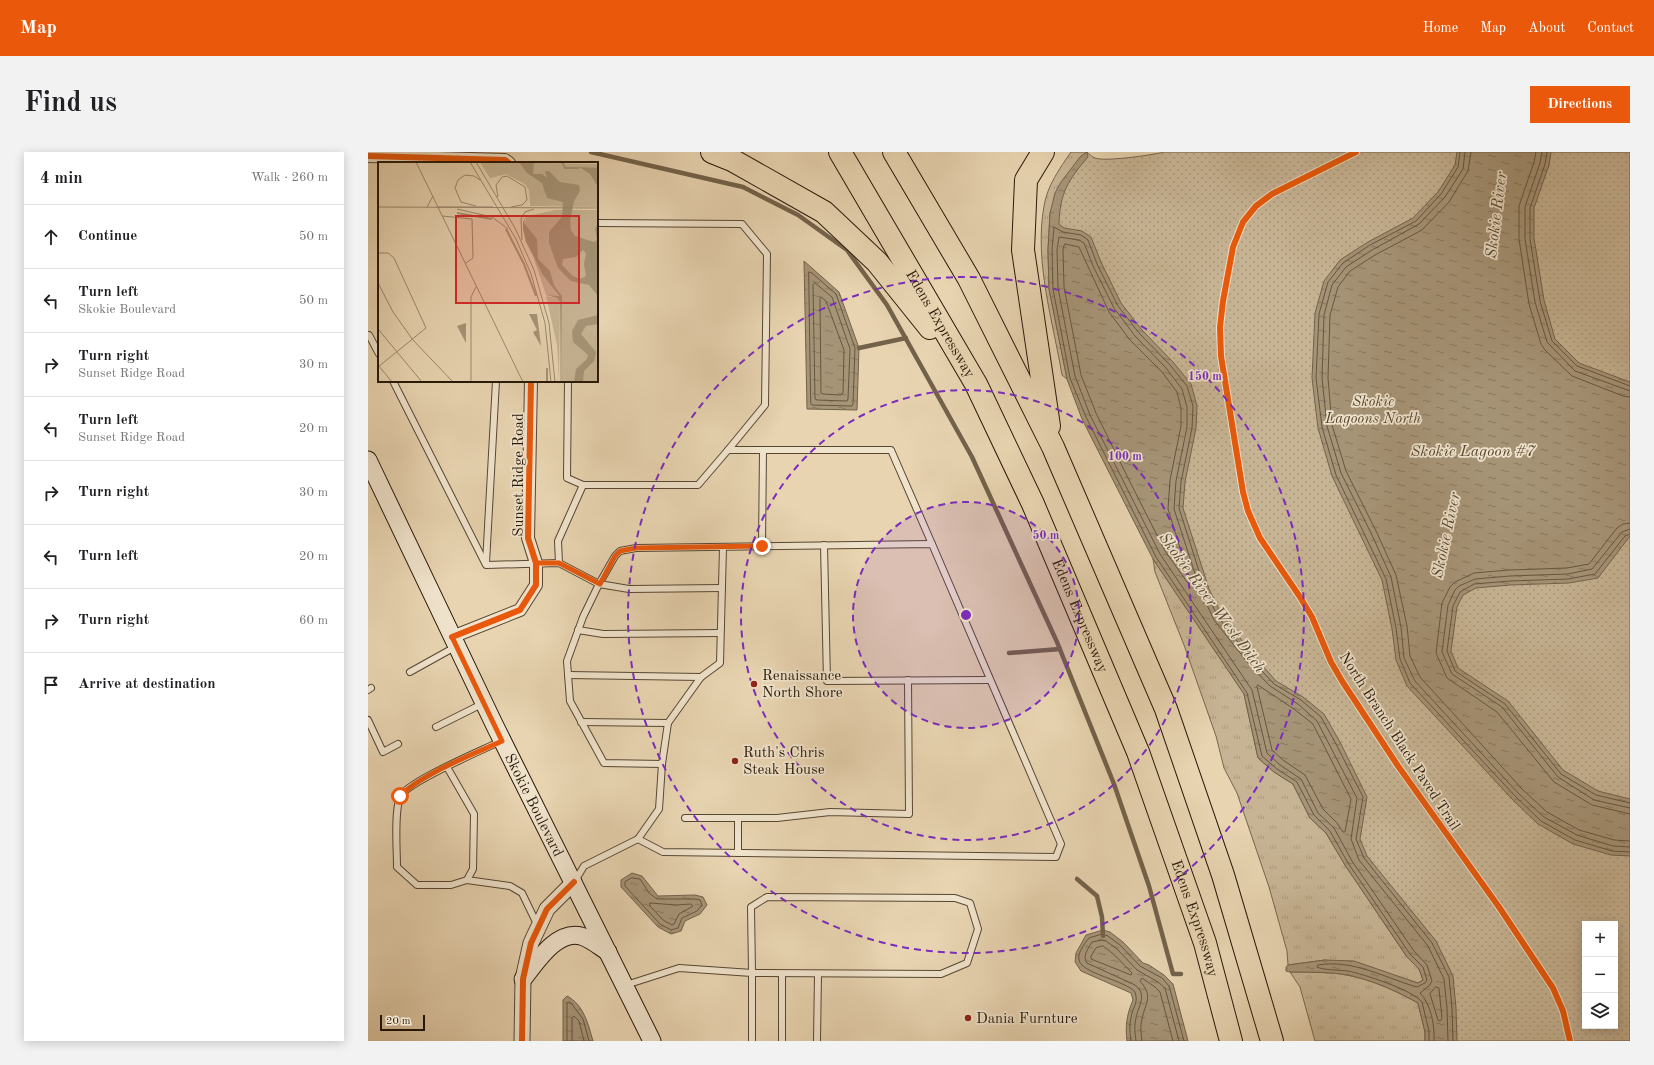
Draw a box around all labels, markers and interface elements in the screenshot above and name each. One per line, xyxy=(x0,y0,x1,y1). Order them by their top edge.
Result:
text: Map xyxy=(20,19,57,38)
text: Home xyxy=(1423,21,1458,35)
text: Map xyxy=(1480,21,1506,35)
text: About xyxy=(1528,21,1565,35)
text: Contact xyxy=(1587,21,1634,35)
button: Directions xyxy=(1530,86,1630,123)
text: Find us xyxy=(24,90,117,118)
inset map xyxy=(378,162,598,382)
text: 4 min xyxy=(40,170,83,187)
water label: Skokie River xyxy=(1484,170,1510,260)
text: Walk · 260 m xyxy=(251,171,328,184)
icon: ahead xyxy=(40,226,62,248)
text: Continue xyxy=(78,229,137,244)
text: 50 m xyxy=(299,230,328,243)
street label: Edens Expressway xyxy=(902,268,977,381)
text: Turn left xyxy=(78,285,138,300)
icon: left xyxy=(40,290,62,312)
text: 50 m xyxy=(299,294,328,307)
text: Skokie Boulevard xyxy=(78,303,176,316)
text: Turn right xyxy=(78,349,149,364)
icon: right xyxy=(40,354,62,376)
text: 30 m xyxy=(299,358,328,371)
text: Sunset Ridge Road xyxy=(78,367,185,380)
text: 150 m xyxy=(1188,370,1222,383)
park label: Skokie Lagoons North xyxy=(1324,395,1421,427)
text: Turn left xyxy=(78,413,138,428)
street label: Sunset Ridge Road xyxy=(512,413,527,537)
icon: left xyxy=(40,418,62,440)
text: 20 m xyxy=(299,422,328,435)
text: Sunset Ridge Road xyxy=(78,431,185,444)
water label: Skokie Lagoon #7 xyxy=(1410,444,1536,460)
text: 100 m xyxy=(1108,451,1142,463)
icon: right xyxy=(40,482,62,504)
text: Turn right xyxy=(78,485,149,500)
text: 30 m xyxy=(299,486,328,499)
water label: Skokie River xyxy=(1430,490,1464,580)
text: 50 m xyxy=(1033,529,1060,542)
water label: Skokie River West Ditch xyxy=(1155,530,1268,676)
route end xyxy=(753,537,771,555)
icon: left xyxy=(40,546,62,568)
text: Turn left xyxy=(78,549,138,564)
text: 20 m xyxy=(299,550,328,563)
street label: Edens Expressway xyxy=(1048,557,1110,675)
centre of rings xyxy=(959,608,973,622)
icon: right xyxy=(40,610,62,632)
text: Turn right xyxy=(78,613,149,628)
text: 60 m xyxy=(299,614,328,627)
street label: North Branch Black Paved Trail xyxy=(1336,650,1462,834)
place label: Renaissance North Shore xyxy=(762,669,843,701)
icon: arrive xyxy=(40,674,62,696)
text: Arrive at destination xyxy=(78,677,216,692)
marker: Renaissance North Shore xyxy=(749,679,759,689)
place label: Ruth's Chris Steak House xyxy=(743,746,825,778)
street label: Skokie Boulevard xyxy=(501,752,565,860)
marker: Ruth's Chris Steak House xyxy=(730,756,740,766)
route start xyxy=(391,787,409,805)
street label: Edens Expressway xyxy=(1167,858,1220,979)
map controls xyxy=(1582,921,1618,1029)
button: + xyxy=(1582,921,1618,957)
button: − xyxy=(1582,957,1618,993)
button: layers xyxy=(1582,993,1618,1029)
place label: Dania Furnture xyxy=(976,1012,1078,1027)
scale bar xyxy=(380,1013,425,1032)
marker: Dania Furnture xyxy=(963,1013,973,1023)
text: 20 m xyxy=(386,1016,411,1027)

